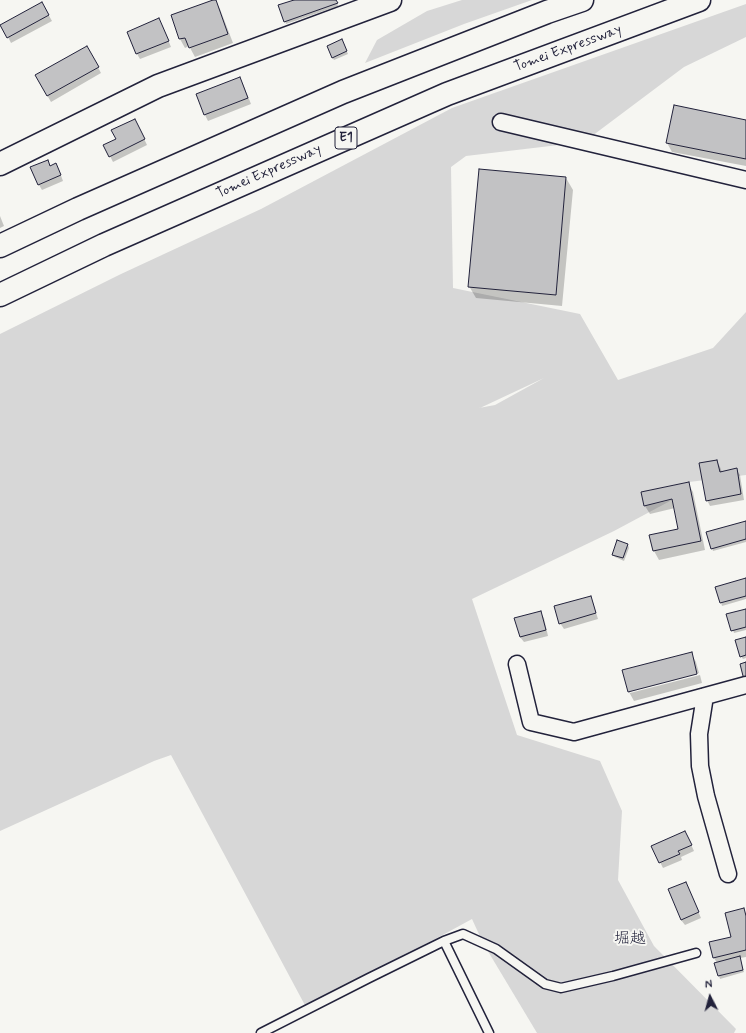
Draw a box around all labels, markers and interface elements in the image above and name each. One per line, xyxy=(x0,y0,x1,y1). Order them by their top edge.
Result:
street label: Tomei Expressway xyxy=(512,22,624,76)
road number: E1 xyxy=(335,127,357,149)
street label: Tomei Expressway xyxy=(214,141,324,203)
district label: 堀越 xyxy=(614,930,646,950)
north arrow xyxy=(690,977,730,1017)
text: N xyxy=(704,978,713,992)

